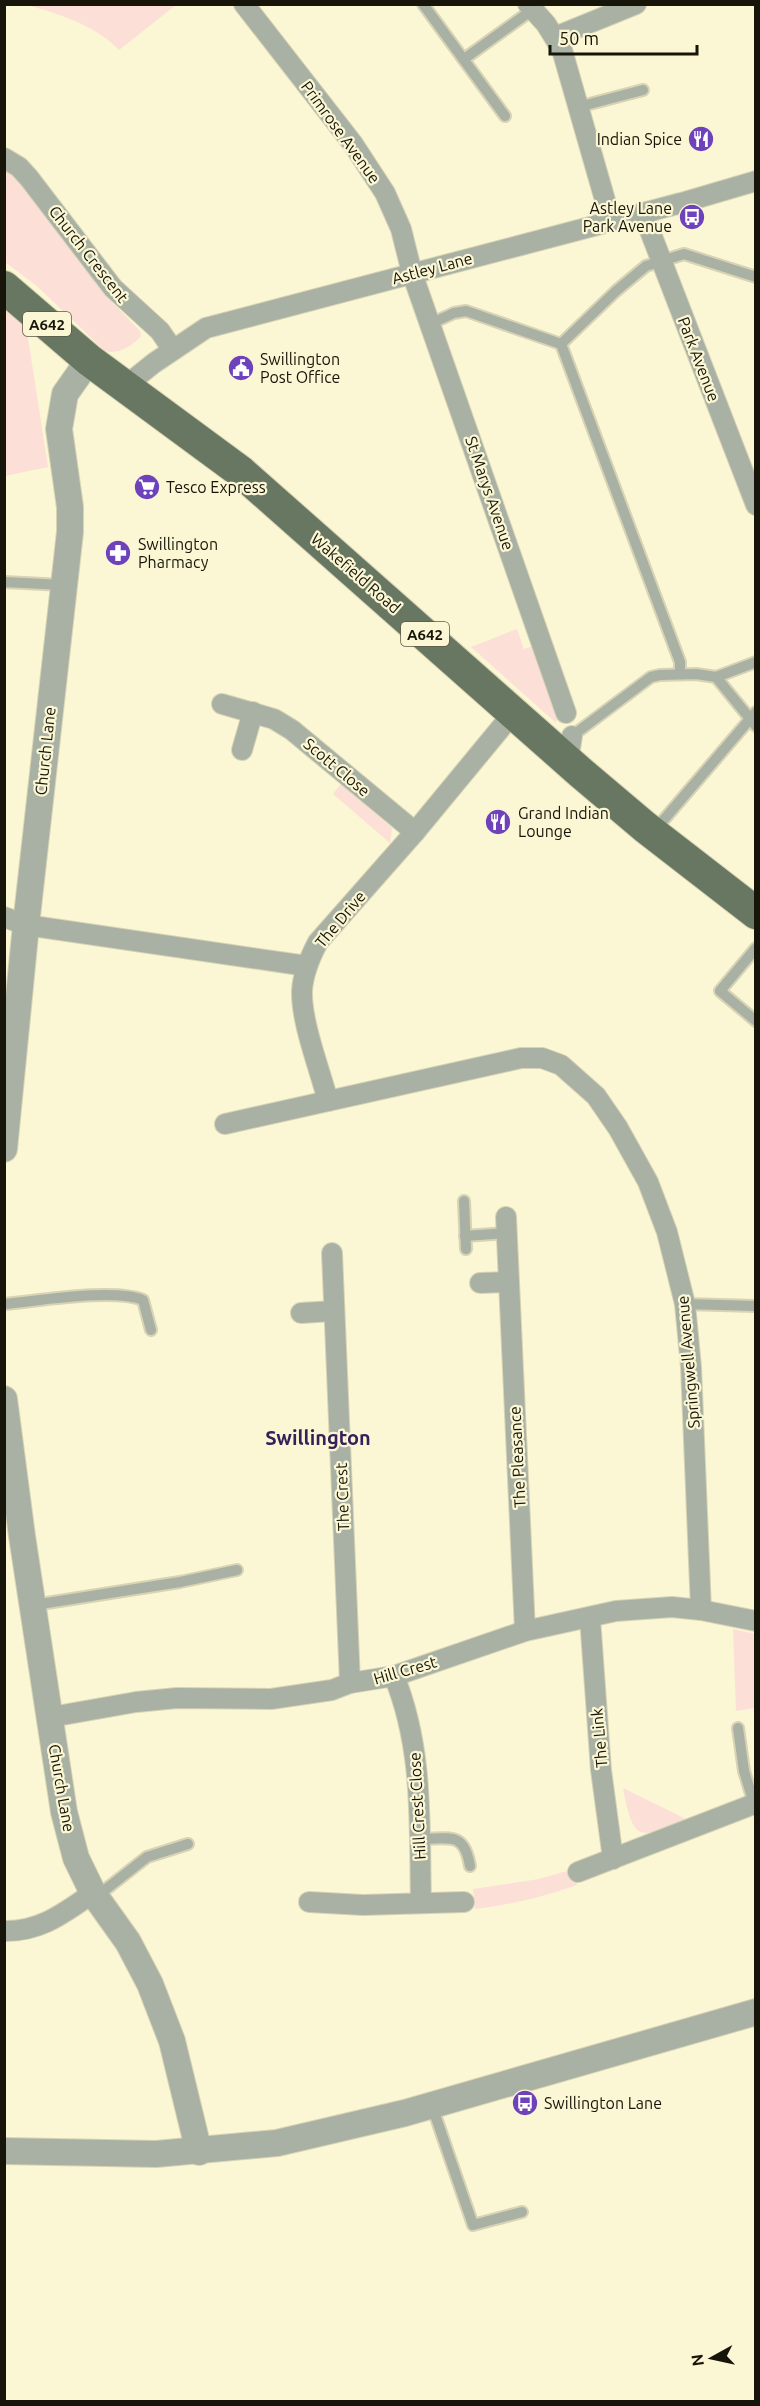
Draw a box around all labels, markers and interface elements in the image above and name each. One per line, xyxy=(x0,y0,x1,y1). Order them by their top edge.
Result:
scale bar xyxy=(550,18,697,56)
text: 50 m xyxy=(559,28,599,48)
street label: Primrose Avenue xyxy=(298,77,384,187)
restaurant icon: Indian Spice xyxy=(686,124,716,154)
place label: Indian Spice xyxy=(597,130,682,148)
place label: Astley Lane Park Avenue xyxy=(583,199,672,235)
street label: Church Crescent xyxy=(46,202,133,306)
bus stop icon: Astley Lane Park Avenue xyxy=(677,202,707,232)
street label: Astley Lane xyxy=(390,249,474,287)
road number: A642 xyxy=(23,312,71,336)
street label: Park Avenue xyxy=(675,314,723,404)
place label: Swillington Post Office xyxy=(260,350,340,386)
public building icon: Swillington Post Office xyxy=(226,353,256,383)
street label: St Marys Avenue xyxy=(462,434,518,552)
supermarket icon: Tesco Express xyxy=(132,472,162,502)
place label: Tesco Express xyxy=(166,478,266,496)
street label: Wakefield Road xyxy=(308,529,404,617)
place label: Swillington Pharmacy xyxy=(138,535,218,571)
pharmacy icon: Swillington Pharmacy xyxy=(103,538,133,568)
road number: A642 xyxy=(401,622,449,646)
street label: Church Lane xyxy=(31,706,59,796)
street label: Scott Close xyxy=(300,734,374,800)
place label: Grand Indian Lounge xyxy=(518,804,609,840)
restaurant icon: Grand Indian Lounge xyxy=(483,807,513,837)
street label: The Drive xyxy=(311,887,369,951)
street label: Springwell Avenue xyxy=(673,1295,703,1429)
street label: The Pleasance xyxy=(505,1406,529,1508)
district label: Swillington xyxy=(265,1426,371,1449)
street label: The Crest xyxy=(332,1462,352,1532)
street label: Hill Crest xyxy=(371,1652,439,1688)
street label: The Link xyxy=(587,1707,611,1769)
street label: Church Lane xyxy=(45,1743,79,1833)
street label: Hill Crest Close xyxy=(405,1752,429,1860)
bus stop icon: Swillington Lane xyxy=(510,2088,540,2118)
place label: Swillington Lane xyxy=(544,2094,662,2112)
north arrow xyxy=(682,2328,742,2388)
text: N xyxy=(687,2353,707,2367)

